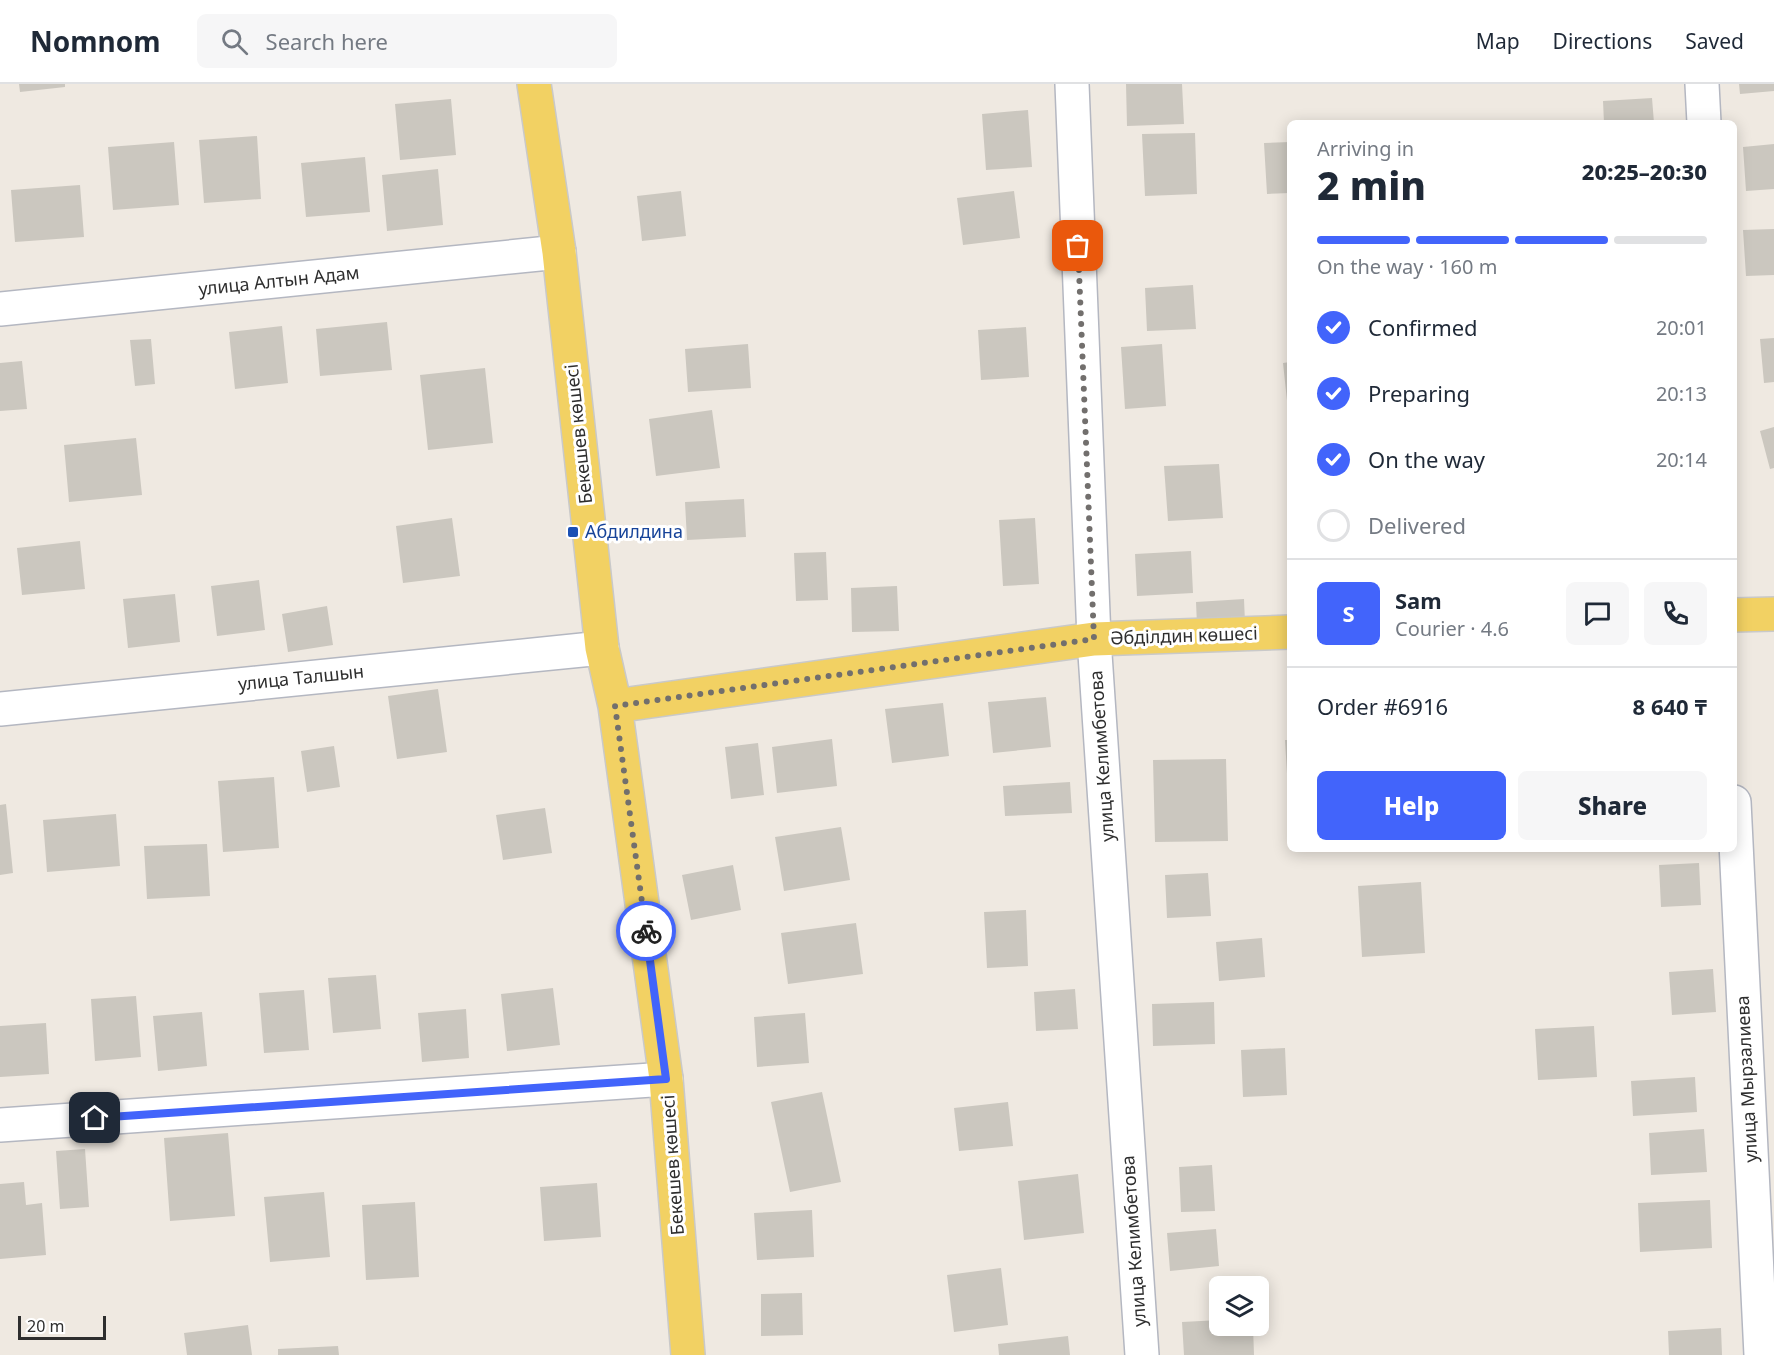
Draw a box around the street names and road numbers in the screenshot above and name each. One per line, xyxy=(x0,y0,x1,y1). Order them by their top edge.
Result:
street label: улица Алтын Адам xyxy=(197,260,361,300)
street label: Бекешев көшесі xyxy=(559,363,597,505)
street label: Әбділдин көшесі xyxy=(1110,620,1258,650)
street label: улица Талшын xyxy=(237,658,365,696)
street label: улица Келимбетова xyxy=(1083,670,1119,843)
street label: улица Мырзалиева xyxy=(1730,995,1762,1163)
street label: Бекешев көшесі xyxy=(655,1094,689,1236)
street label: улица Келимбетова xyxy=(1115,1155,1151,1328)

